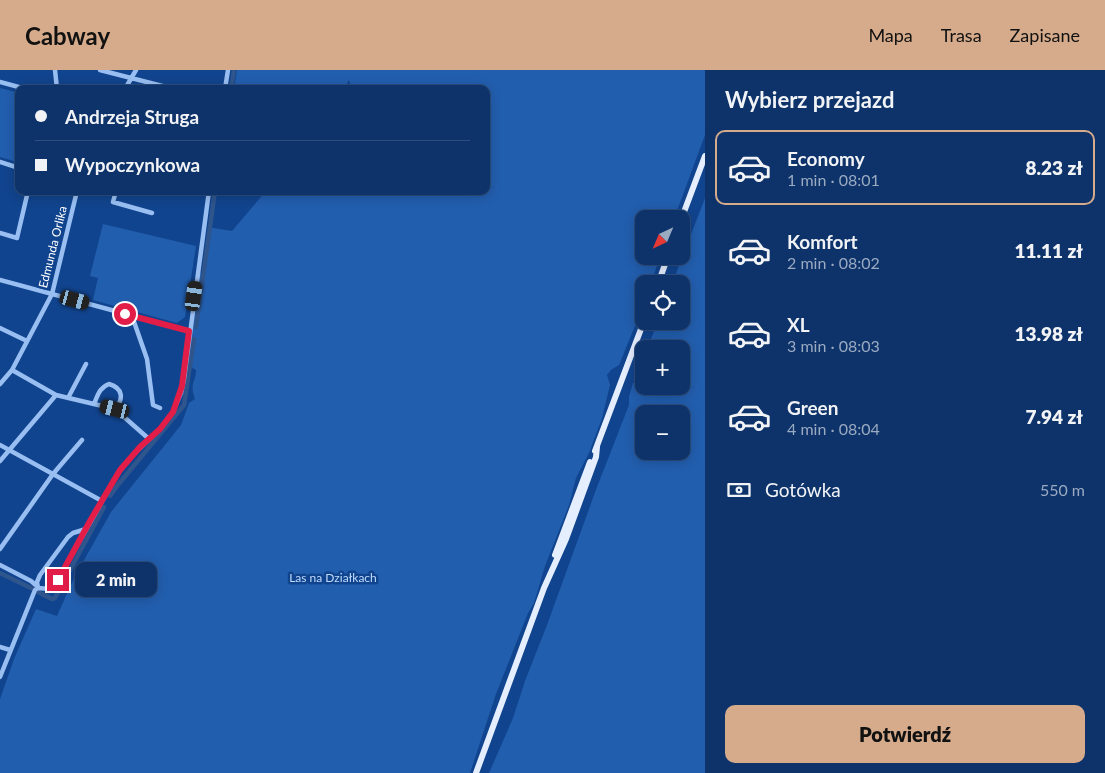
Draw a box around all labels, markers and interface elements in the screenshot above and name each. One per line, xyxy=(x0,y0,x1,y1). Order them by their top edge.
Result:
text: Cabway xyxy=(25,21,110,50)
text: Mapa xyxy=(868,24,913,46)
text: Trasa xyxy=(941,24,982,46)
text: Zapisane xyxy=(1010,24,1080,46)
text: Wybierz przejazd xyxy=(725,86,894,113)
text: Andrzeja Struga xyxy=(65,105,199,128)
icon: car xyxy=(727,145,772,190)
text: Economy xyxy=(787,147,865,170)
text: Wypoczynkowa xyxy=(65,153,200,176)
text: 8.23 zł xyxy=(1026,156,1083,179)
text: 1 min · 08:01 xyxy=(787,170,880,189)
street label: Edmunda Orlika xyxy=(35,204,70,289)
north arrow xyxy=(635,210,690,265)
map controls xyxy=(635,210,690,460)
icon: car xyxy=(727,228,772,273)
text: Komfort xyxy=(787,230,858,253)
text: 11.11 zł xyxy=(1015,239,1083,262)
text: 2 min · 08:02 xyxy=(787,253,880,272)
button: locate xyxy=(635,275,690,330)
car xyxy=(184,280,203,312)
car xyxy=(58,289,91,311)
route start xyxy=(114,303,136,325)
icon: car xyxy=(727,311,772,356)
text: XL xyxy=(787,313,810,336)
text: 13.98 zł xyxy=(1015,322,1083,345)
text: 3 min · 08:03 xyxy=(787,336,880,355)
button: + xyxy=(635,340,690,395)
icon: car xyxy=(727,394,772,439)
text: Green xyxy=(787,396,838,419)
car xyxy=(98,398,131,420)
button: − xyxy=(635,405,690,460)
text: 7.94 zł xyxy=(1026,405,1083,428)
text: 4 min · 08:04 xyxy=(787,419,880,438)
icon: cash xyxy=(725,476,753,504)
text: Gotówka xyxy=(765,478,841,501)
text: 550 m xyxy=(1040,480,1085,499)
callout: 2 min xyxy=(76,562,158,598)
route end xyxy=(47,569,69,591)
text: 2 min xyxy=(96,570,136,589)
park label: Las na Działkach xyxy=(289,570,377,585)
button: Potwierdź xyxy=(725,705,1085,763)

